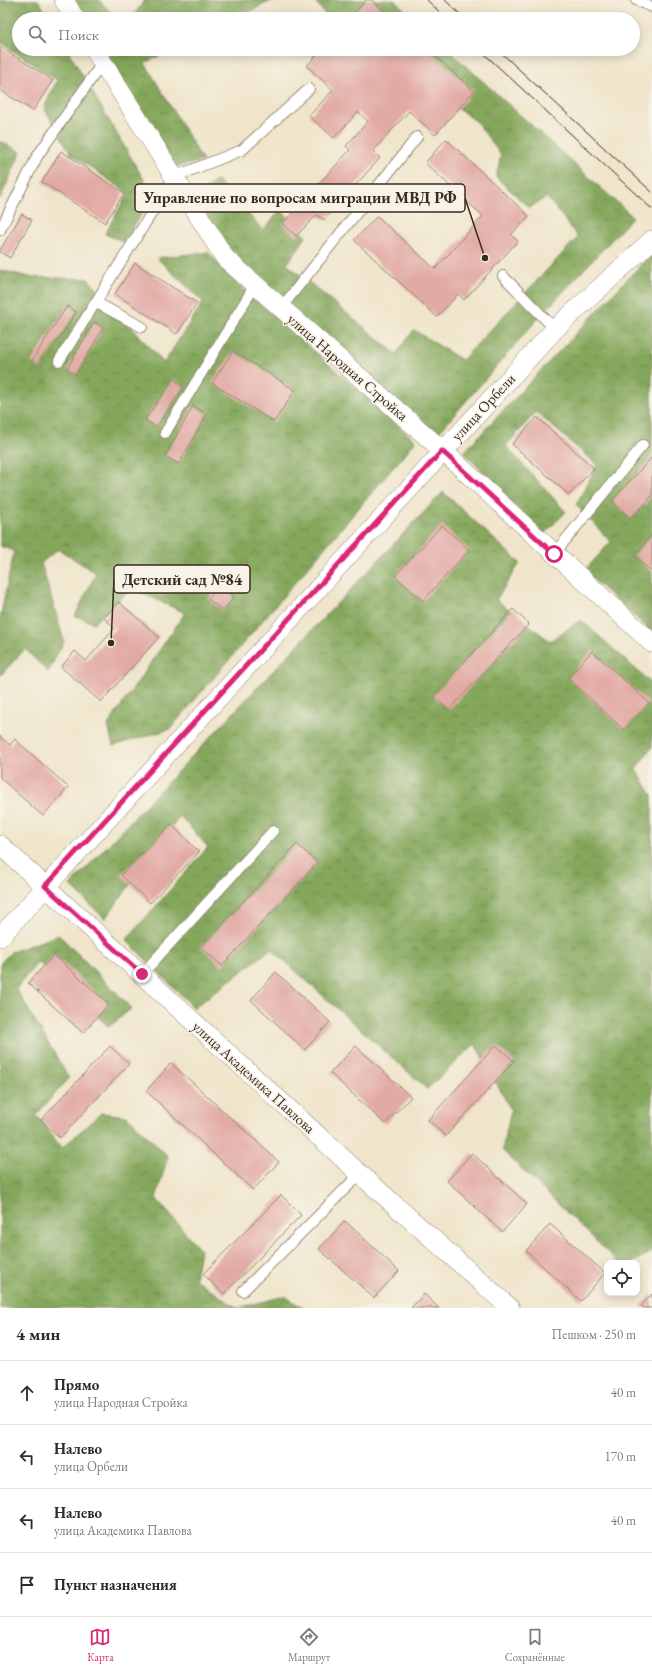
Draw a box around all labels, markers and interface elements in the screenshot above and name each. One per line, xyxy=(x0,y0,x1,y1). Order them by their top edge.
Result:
search box xyxy=(12,12,640,56)
icon: search xyxy=(26,23,48,45)
text: Поиск xyxy=(58,25,99,44)
callout: Управление по вопросам миграции МВД РФ xyxy=(135,184,465,212)
text: Управление по вопросам миграции МВД РФ xyxy=(142,187,457,208)
street label: улица Народная Стройка xyxy=(284,309,412,425)
street label: улица Орбели xyxy=(447,369,519,445)
route start xyxy=(545,545,563,563)
callout: Детский сад №84 xyxy=(114,565,250,593)
text: Детский сад №84 xyxy=(122,569,243,590)
route end xyxy=(133,965,151,983)
street label: улица Академика Павлова xyxy=(189,1017,319,1137)
map controls xyxy=(604,1260,640,1296)
button: locate xyxy=(604,1260,640,1296)
text: 4 мин xyxy=(16,1323,60,1345)
text: Пешком · 250 m xyxy=(552,1326,636,1343)
text: Прямо xyxy=(54,1375,99,1394)
icon: ahead xyxy=(16,1382,38,1404)
text: 40 m xyxy=(611,1384,636,1401)
text: улица Народная Стройка xyxy=(54,1394,188,1411)
text: Налево xyxy=(54,1439,102,1458)
icon: left xyxy=(16,1446,38,1468)
text: 170 m xyxy=(605,1448,636,1465)
text: улица Орбели xyxy=(54,1458,128,1475)
text: Налево xyxy=(54,1503,102,1522)
icon: left xyxy=(16,1510,38,1532)
text: 40 m xyxy=(611,1512,636,1529)
text: улица Академика Павлова xyxy=(54,1522,192,1539)
icon: arrive xyxy=(16,1574,38,1596)
text: Пункт назначения xyxy=(54,1575,177,1594)
tab: Карта xyxy=(87,1626,114,1664)
tab: Маршрут xyxy=(288,1626,330,1664)
tab: Сохранённые xyxy=(505,1626,565,1664)

